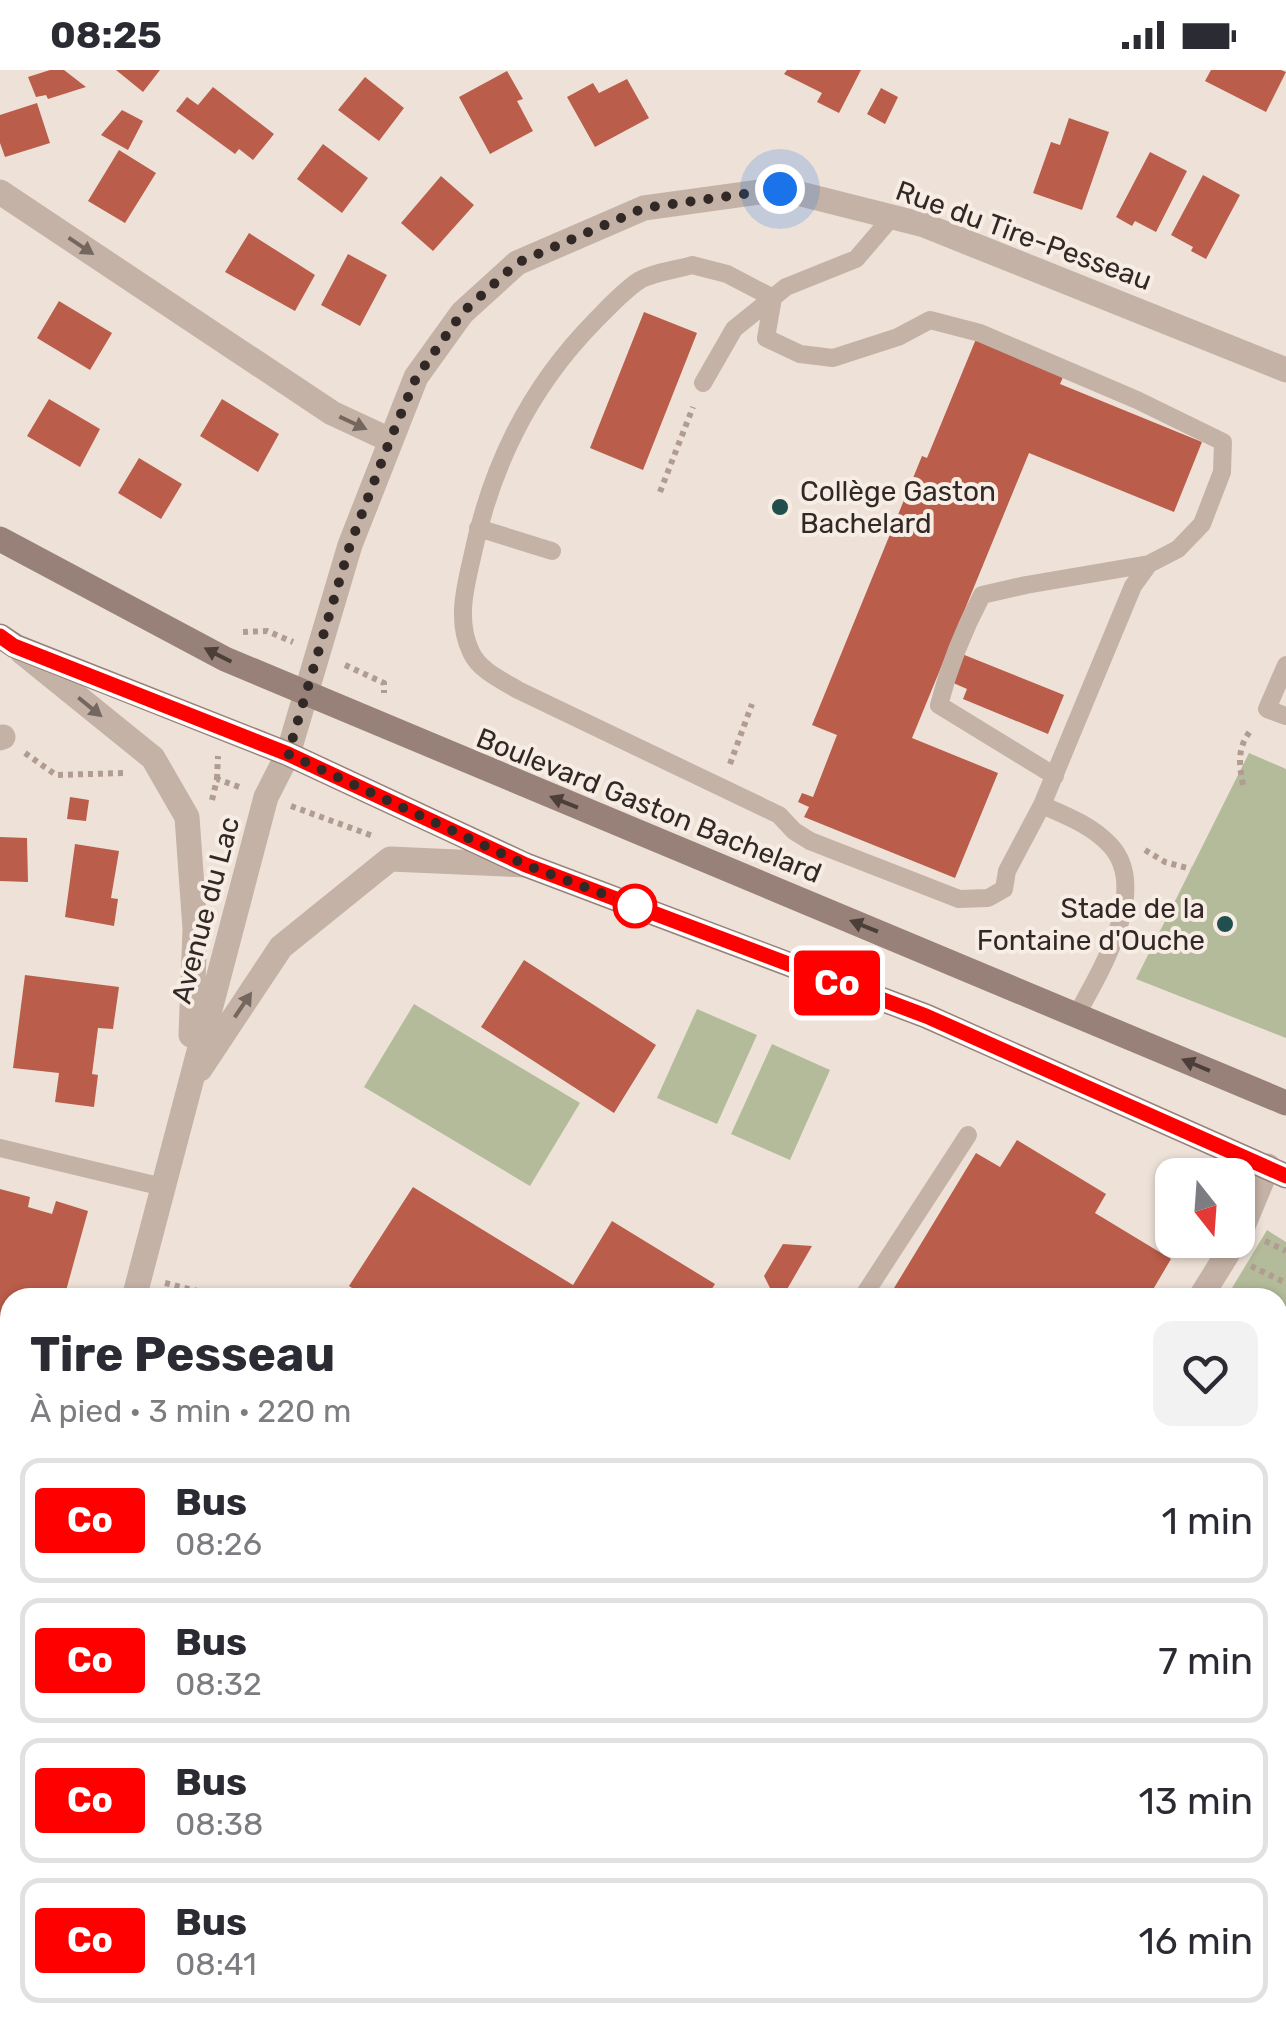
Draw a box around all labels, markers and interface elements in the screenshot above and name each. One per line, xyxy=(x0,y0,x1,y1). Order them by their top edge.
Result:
text: 08:25 xyxy=(50,12,162,58)
your location xyxy=(755,164,805,214)
street label: Rue du Tire-Pesseau xyxy=(891,174,1156,297)
one-way arrow xyxy=(68,237,95,255)
one-way arrow xyxy=(338,415,368,431)
place label: Collège Gaston Bachelard xyxy=(800,475,996,540)
marker: Collège Gaston Bachelard xyxy=(769,496,791,518)
one-way arrow xyxy=(203,647,232,664)
one-way arrow xyxy=(78,696,103,717)
street label: Boulevard Gaston Bachelard xyxy=(472,721,826,890)
one-way arrow xyxy=(549,794,579,810)
street label: Avenue du Lac xyxy=(165,813,246,1007)
unlabelled marker xyxy=(614,885,656,927)
place label: Stade de la Fontaine d'Ouche xyxy=(977,892,1205,957)
marker: Stade de la Fontaine d'Ouche xyxy=(1214,913,1236,935)
one-way arrow xyxy=(849,918,879,934)
line badge: Co xyxy=(792,950,882,1016)
text: Co xyxy=(814,962,860,1004)
one-way arrow xyxy=(233,991,252,1018)
one-way arrow xyxy=(1181,1057,1211,1073)
north arrow xyxy=(1155,1158,1255,1258)
map controls xyxy=(1155,1158,1255,1258)
button: heart xyxy=(1153,1321,1258,1426)
text: Tire Pesseau xyxy=(30,1326,335,1383)
text: À pied · 3 min · 220 m xyxy=(30,1392,352,1430)
text: Bus xyxy=(175,1479,247,1525)
text: 1 min xyxy=(1161,1498,1253,1544)
text: Co xyxy=(67,1499,113,1541)
text: 08:26 xyxy=(175,1525,262,1563)
text: Bus xyxy=(175,1619,247,1665)
text: 7 min xyxy=(1158,1638,1253,1684)
text: Co xyxy=(67,1639,113,1681)
text: 08:32 xyxy=(175,1665,262,1703)
text: Bus xyxy=(175,1759,247,1805)
text: 13 min xyxy=(1139,1778,1253,1824)
text: Co xyxy=(67,1779,113,1821)
text: 08:38 xyxy=(175,1805,263,1843)
text: Bus xyxy=(175,1899,247,1945)
text: 16 min xyxy=(1139,1918,1253,1964)
text: Co xyxy=(67,1919,113,1961)
text: 08:41 xyxy=(175,1945,257,1983)

